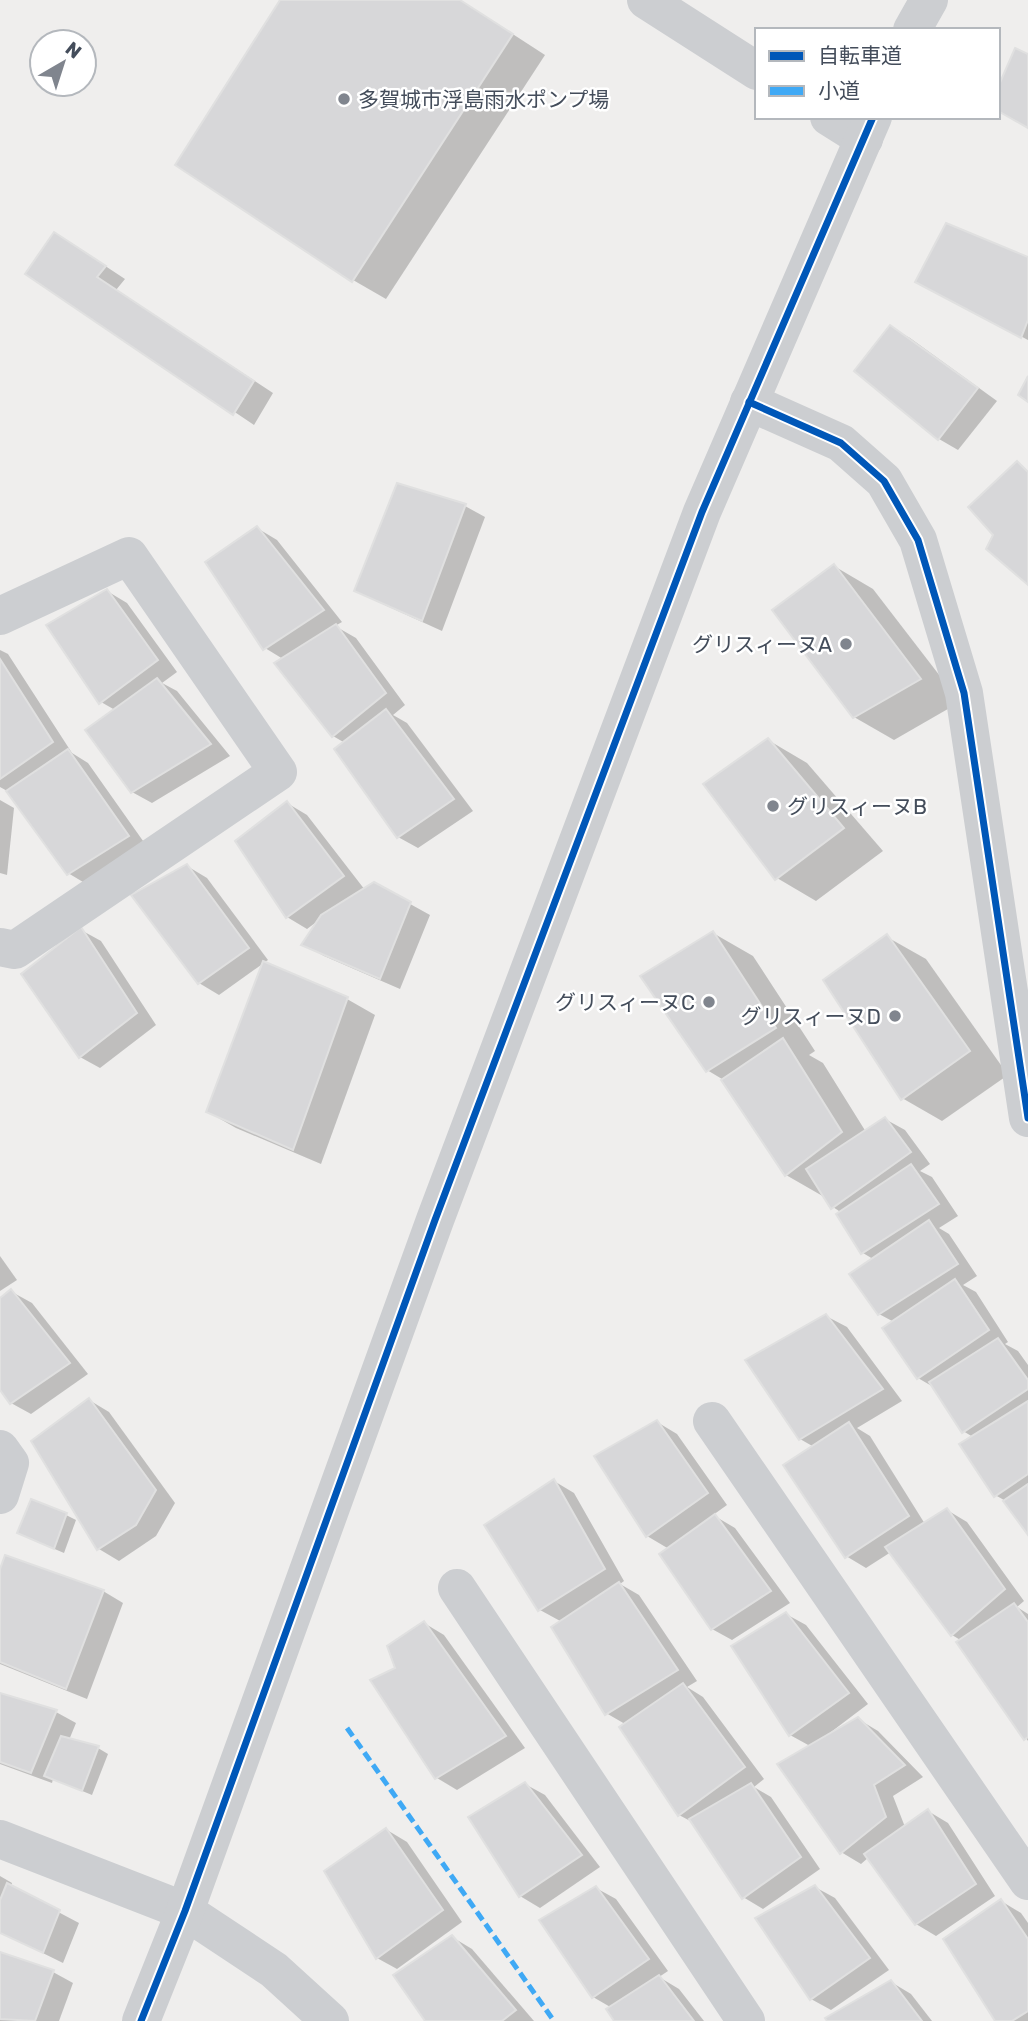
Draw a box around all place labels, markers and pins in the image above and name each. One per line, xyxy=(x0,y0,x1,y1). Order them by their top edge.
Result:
place label: 多賀城市浮島雨水ポンプ場 xyxy=(358,87,609,112)
marker: 多賀城市浮島雨水ポンプ場 xyxy=(336,91,352,107)
place label: グリスィーヌA xyxy=(692,632,832,657)
marker: グリスィーヌA xyxy=(838,636,854,652)
place label: グリスィーヌB xyxy=(787,794,927,819)
marker: グリスィーヌB xyxy=(765,798,781,814)
place label: グリスィーヌC xyxy=(555,990,695,1015)
marker: グリスィーヌC xyxy=(701,994,717,1010)
place label: グリスィーヌD xyxy=(741,1004,881,1029)
marker: グリスィーヌD xyxy=(887,1008,903,1024)

